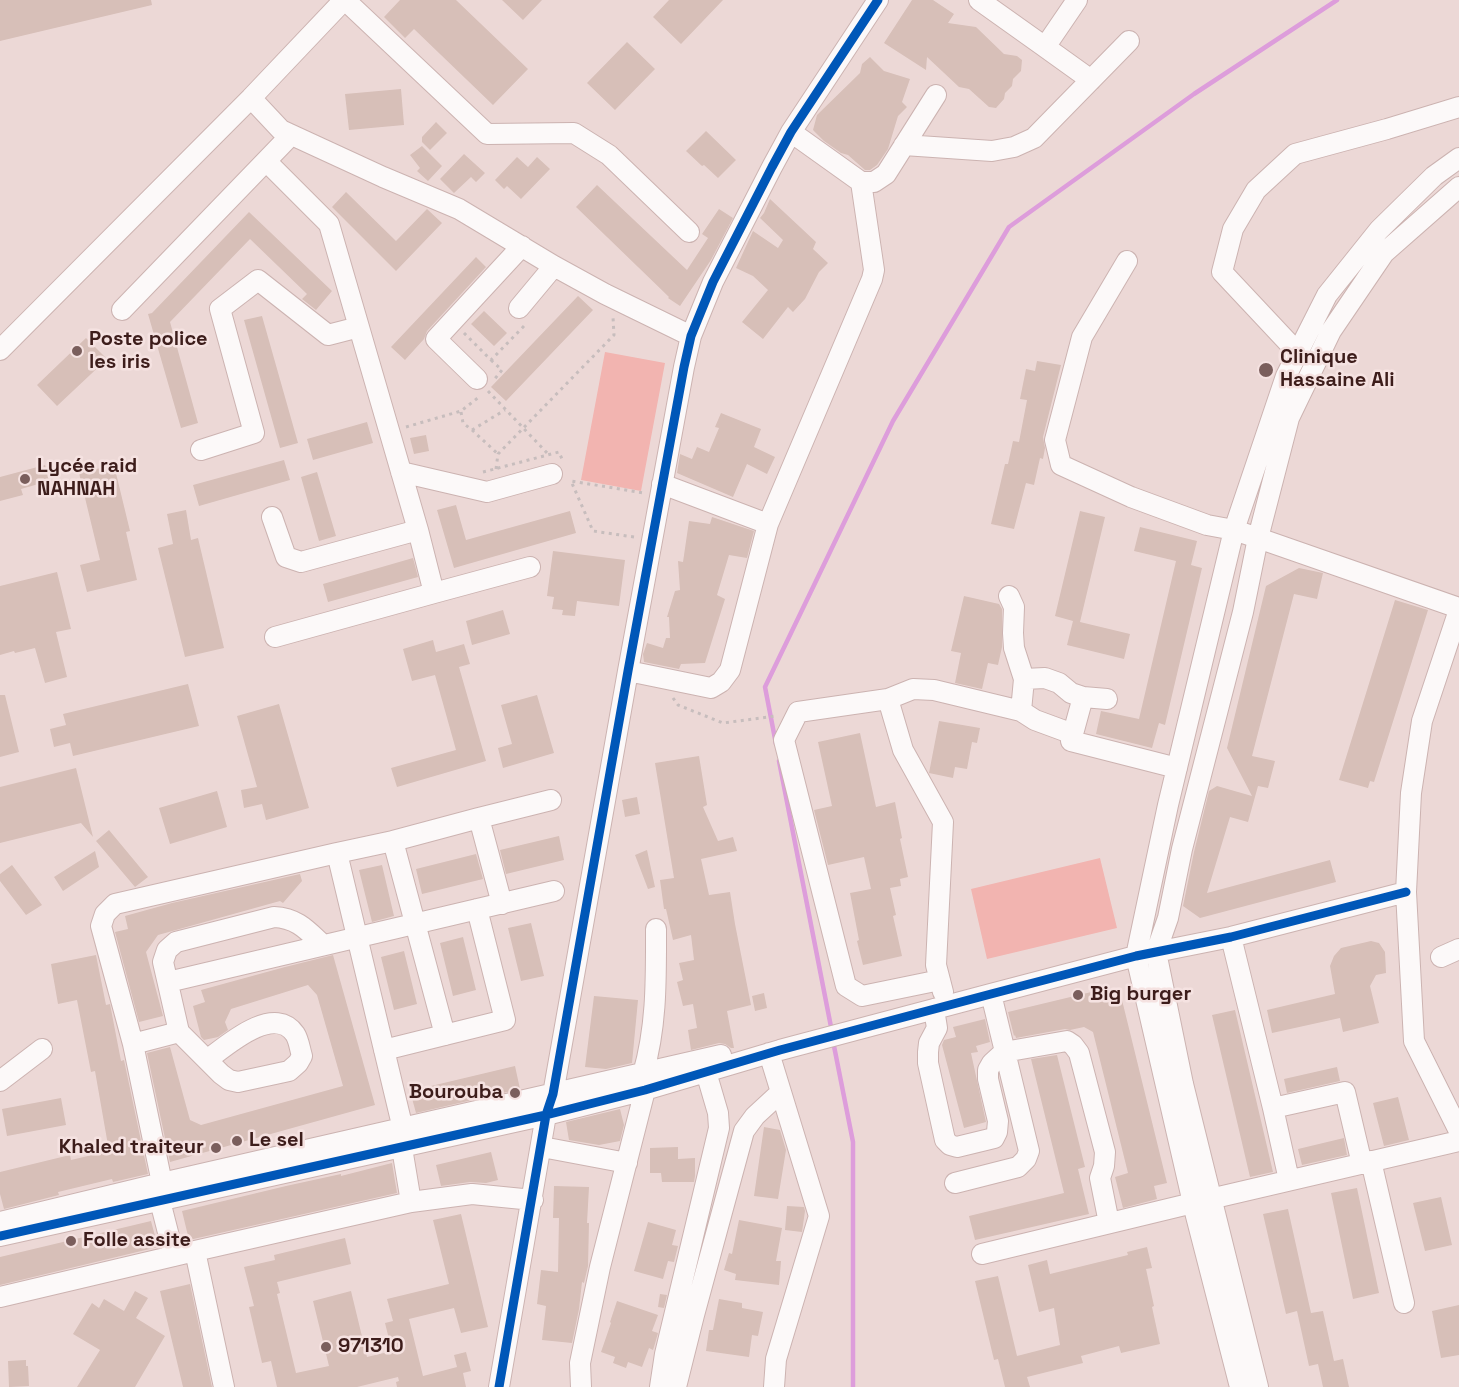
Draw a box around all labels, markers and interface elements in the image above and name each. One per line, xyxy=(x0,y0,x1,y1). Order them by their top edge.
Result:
place label: Poste police les iris xyxy=(89,328,208,375)
marker: Poste police les iris xyxy=(70,344,84,358)
place label: Clinique Hassaine Ali xyxy=(1280,346,1395,393)
marker: Clinique Hassaine Ali xyxy=(1257,361,1275,379)
place label: Lycée raid NAHNAH xyxy=(37,455,137,502)
marker: Lycée raid NAHNAH xyxy=(18,472,32,486)
place label: Big burger xyxy=(1090,983,1191,1007)
marker: Big burger xyxy=(1071,988,1085,1002)
place label: Bourouba xyxy=(409,1081,503,1105)
marker: Bourouba xyxy=(508,1086,522,1100)
place label: Le sel xyxy=(249,1129,304,1153)
marker: Le sel xyxy=(230,1134,244,1148)
place label: Khaled traiteur xyxy=(59,1136,204,1160)
marker: Khaled traiteur xyxy=(209,1141,223,1155)
place label: Folle assite xyxy=(83,1229,191,1253)
marker: Folle assite xyxy=(64,1234,78,1248)
place label: 971310 xyxy=(338,1335,404,1359)
marker: 971310 xyxy=(319,1340,333,1354)

